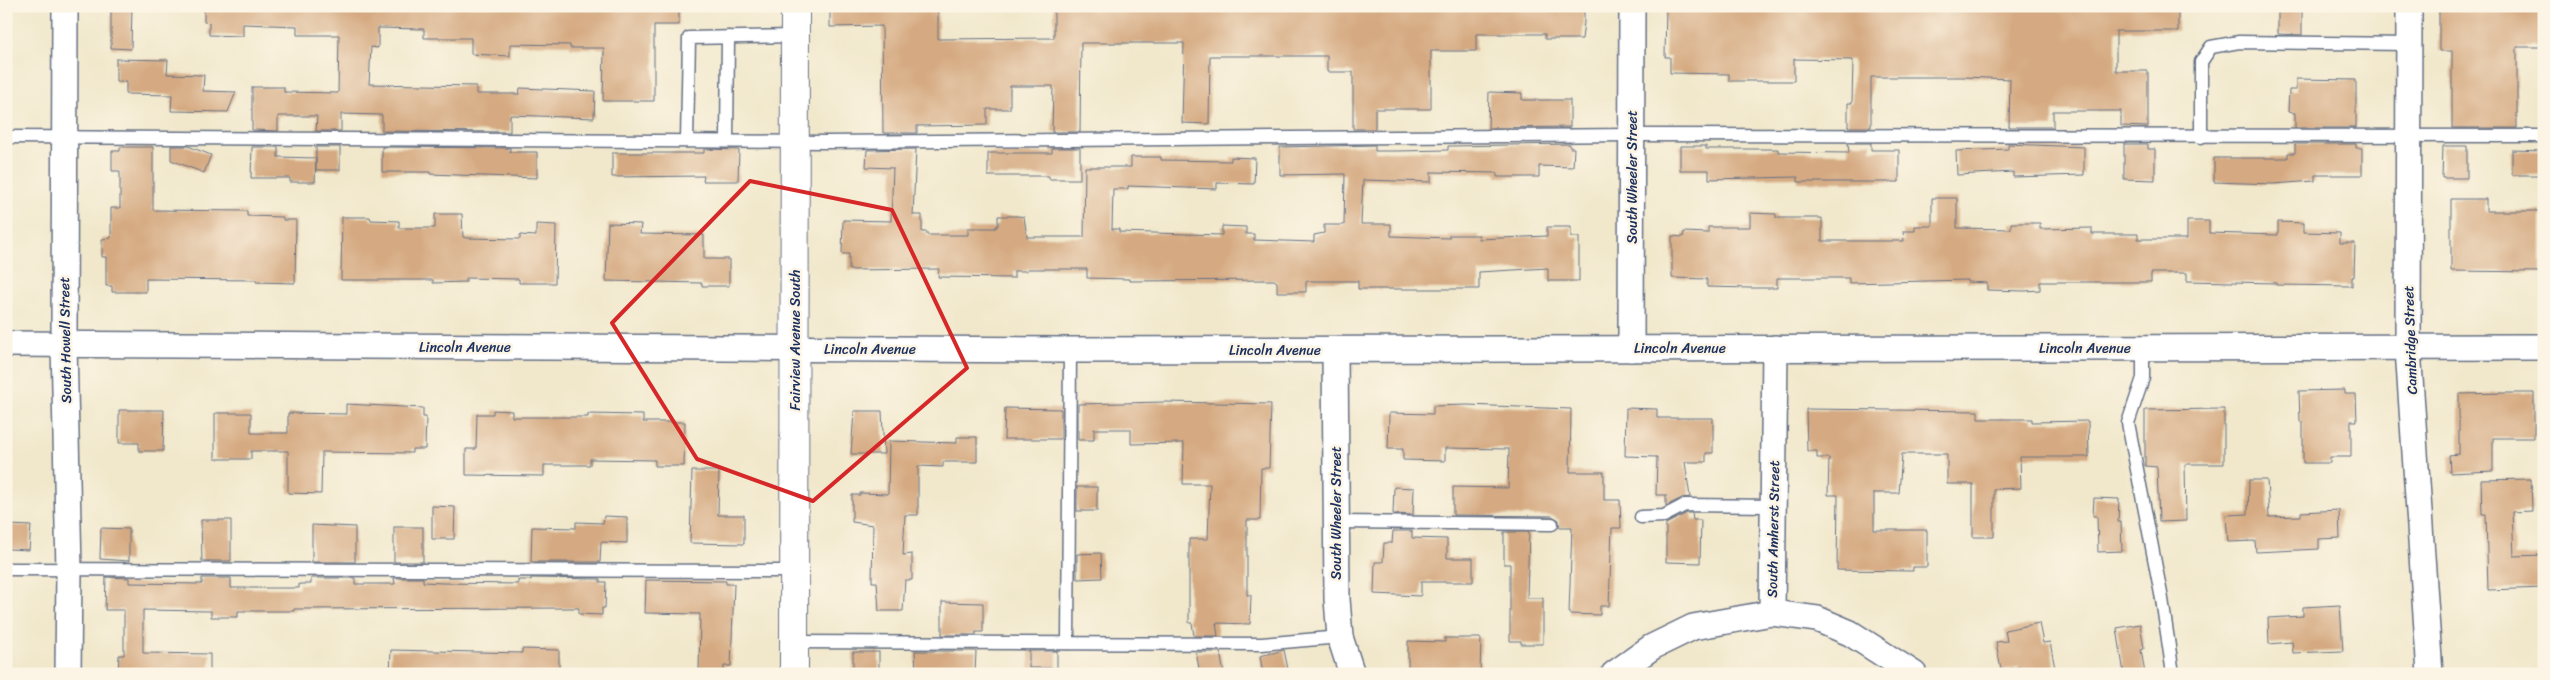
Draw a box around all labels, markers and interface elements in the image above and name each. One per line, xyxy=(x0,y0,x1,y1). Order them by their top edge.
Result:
street label: South Wheeler Street xyxy=(1620,110,1645,244)
street label: Fairview Avenue South xyxy=(783,270,808,410)
street label: South Howell Street xyxy=(52,277,79,403)
street label: Cambridge Street xyxy=(2396,285,2425,395)
street label: Lincoln Avenue xyxy=(419,335,511,360)
street label: Lincoln Avenue xyxy=(1634,336,1726,361)
street label: Lincoln Avenue xyxy=(2039,336,2131,361)
street label: Lincoln Avenue xyxy=(824,337,916,362)
street label: Lincoln Avenue xyxy=(1229,338,1321,363)
street label: South Wheeler Street xyxy=(1324,446,1349,580)
street label: South Amherst Street xyxy=(1760,460,1787,598)

